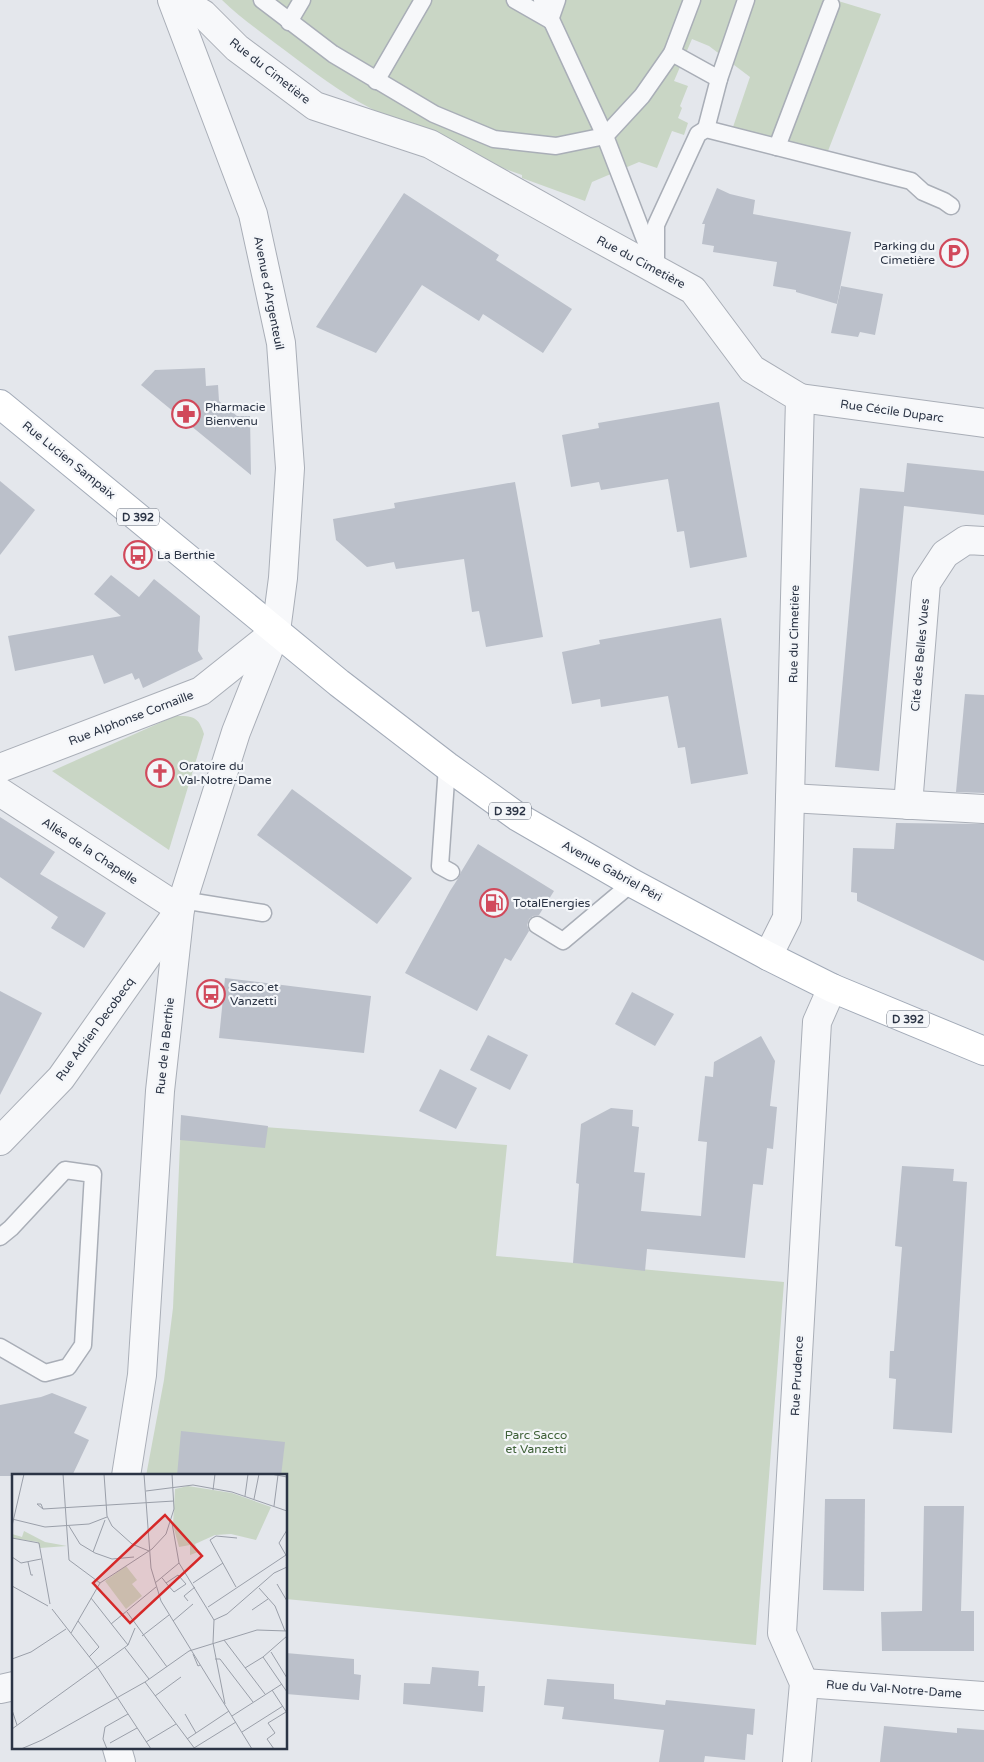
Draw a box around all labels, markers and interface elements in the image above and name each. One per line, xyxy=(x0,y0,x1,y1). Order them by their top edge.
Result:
street label: Rue du Cimetière xyxy=(227,35,313,107)
street label: Rue du Cimetière xyxy=(594,233,688,291)
street label: Avenue d'Argenteuil xyxy=(251,235,287,351)
parking icon: Parking du Cimetière xyxy=(939,238,969,268)
place label: Parking du Cimetière xyxy=(873,239,935,267)
street label: Rue Cécile Duparc xyxy=(839,397,945,425)
pharmacy icon: Pharmacie Bienvenu xyxy=(171,399,201,429)
place label: Pharmacie Bienvenu xyxy=(205,400,266,428)
street label: Rue Lucien Sampaix xyxy=(20,418,118,502)
road number: D 392 xyxy=(117,508,159,526)
bus stop icon: La Berthie xyxy=(123,540,153,570)
place label: La Berthie xyxy=(157,548,215,562)
street label: Rue du Cimetière xyxy=(786,584,802,683)
street label: Cité des Belles Vues xyxy=(908,598,932,712)
street label: Rue Alphonse Cornaille xyxy=(67,688,196,748)
church icon: Oratoire du Val-Notre-Dame xyxy=(145,758,175,788)
place label: Oratoire du Val-Notre-Dame xyxy=(179,759,272,787)
road number: D 392 xyxy=(489,802,531,819)
street label: Allée de la Chapelle xyxy=(39,815,141,887)
street label: Avenue Gabriel Péri xyxy=(560,838,664,904)
fuel station icon: TotalEnergies xyxy=(479,888,509,918)
place label: TotalEnergies xyxy=(513,896,590,910)
street label: Rue Adrien Decobecq xyxy=(53,975,137,1083)
bus stop icon: Sacco et Vanzetti xyxy=(196,979,226,1009)
place label: Sacco et Vanzetti xyxy=(230,980,279,1008)
street label: Rue de la Berthie xyxy=(153,997,177,1095)
road number: D 392 xyxy=(887,1011,929,1028)
street label: Rue Prudence xyxy=(788,1335,806,1417)
park label: Parc Sacco et Vanzetti xyxy=(505,1428,567,1456)
inset map xyxy=(12,1474,288,1750)
street label: Rue du Val-Notre-Dame xyxy=(826,1677,963,1701)

